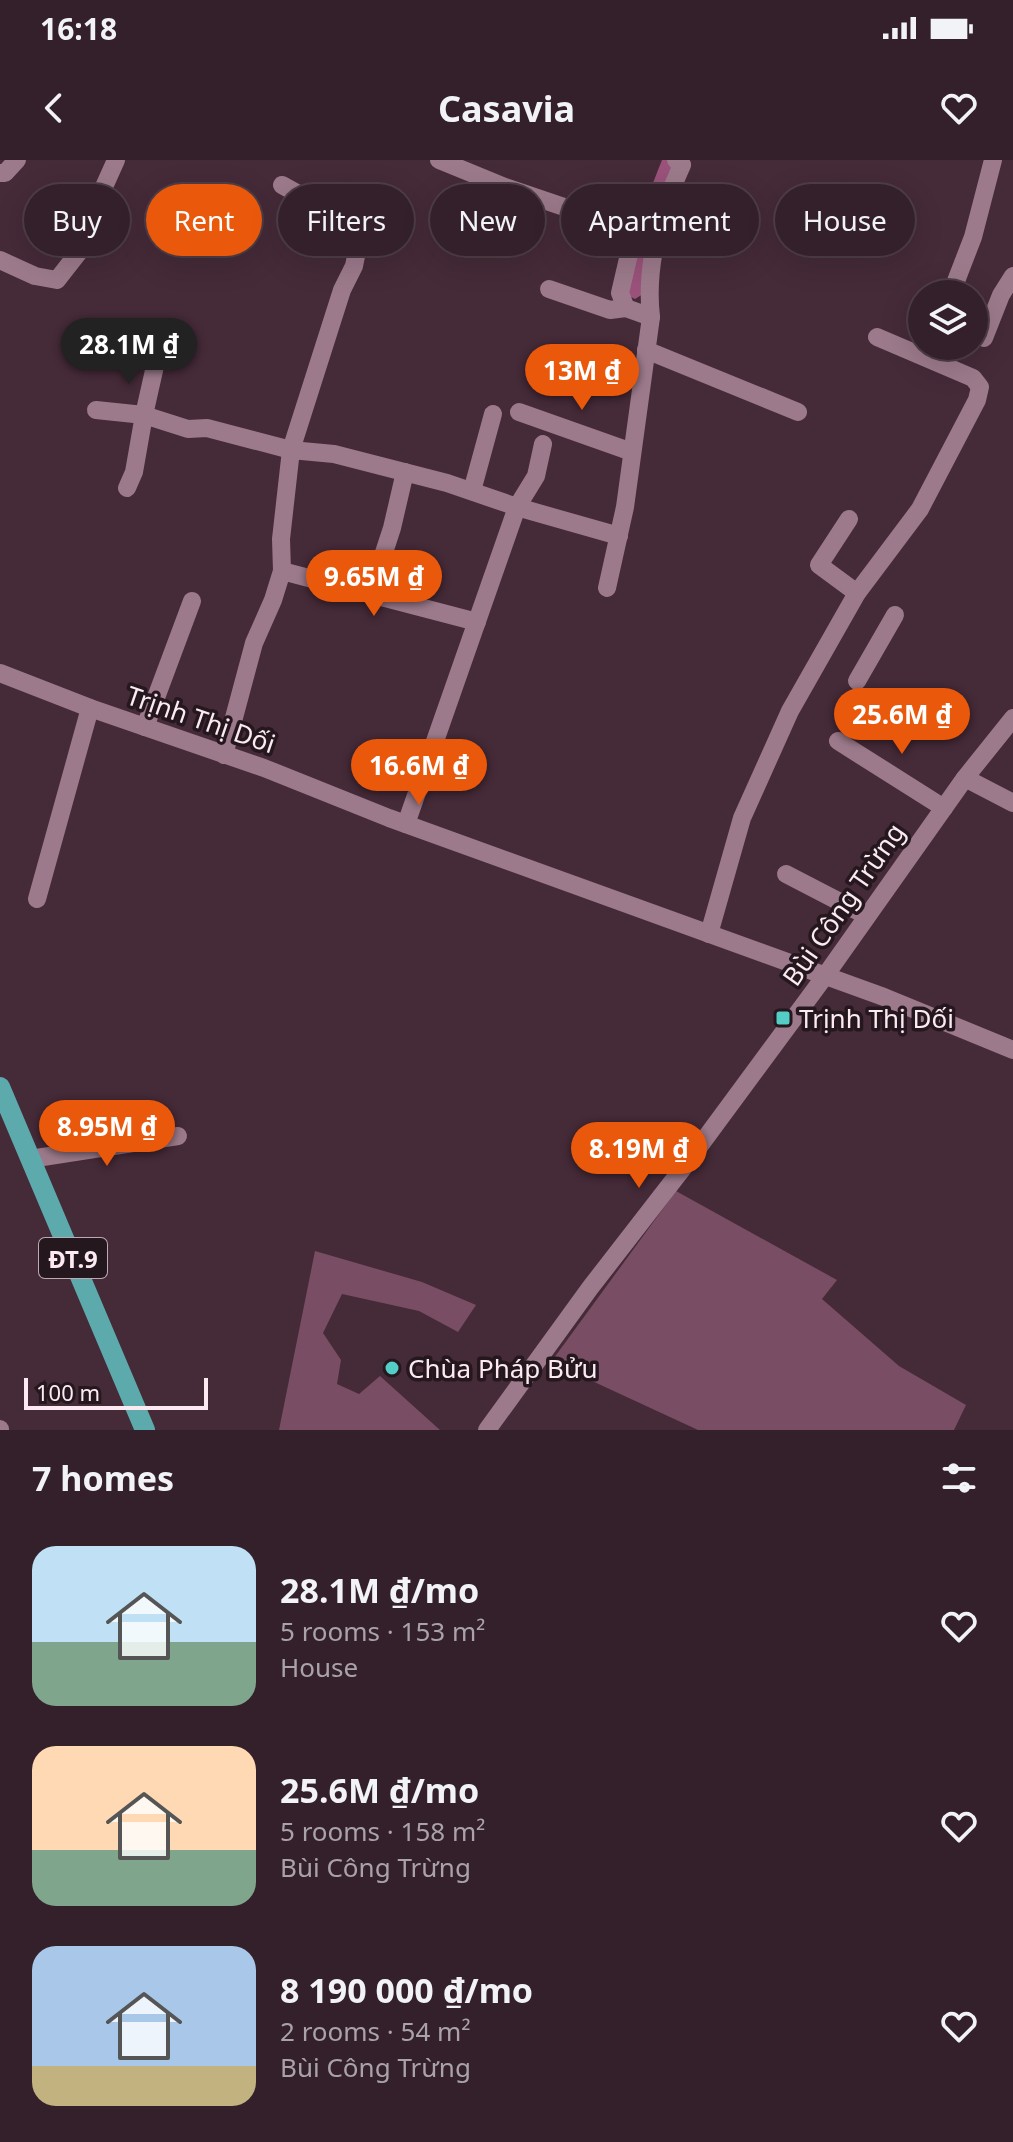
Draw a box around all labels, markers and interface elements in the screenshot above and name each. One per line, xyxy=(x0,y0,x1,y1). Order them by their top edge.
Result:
text: 16:18 xyxy=(40,8,117,49)
text: Casavia xyxy=(438,84,575,133)
icon: back xyxy=(32,86,76,130)
icon: heart xyxy=(937,86,981,130)
chip: Buy xyxy=(24,184,130,256)
chip: Rent xyxy=(146,184,262,256)
chip: Filters xyxy=(278,184,414,256)
chip: New xyxy=(430,184,545,256)
chip: Apartment xyxy=(561,184,759,256)
chip: House xyxy=(775,184,915,256)
map controls xyxy=(908,280,988,360)
button: layers xyxy=(908,280,988,360)
pin: 28.1M ₫ xyxy=(55,318,203,386)
text: 28.1M ₫ xyxy=(79,326,179,362)
pin: 13M ₫ xyxy=(526,344,638,412)
text: 13M ₫ xyxy=(543,352,621,388)
pin: 9.65M ₫ xyxy=(300,550,448,618)
text: 9.65M ₫ xyxy=(324,558,424,594)
street label: Trịnh Thị Dối xyxy=(122,677,280,761)
pin: 25.6M ₫ xyxy=(828,688,976,756)
text: 25.6M ₫ xyxy=(852,696,952,732)
pin: 16.6M ₫ xyxy=(345,739,493,807)
text: 16.6M ₫ xyxy=(369,747,469,783)
street label: Bùi Công Trừng xyxy=(774,815,912,993)
place label: Trịnh Thị Dối xyxy=(799,1000,954,1036)
marker: Trịnh Thị Dối xyxy=(774,1009,792,1027)
pin: 8.95M ₫ xyxy=(33,1100,181,1168)
text: 8.95M ₫ xyxy=(57,1108,157,1144)
pin: 8.19M ₫ xyxy=(565,1122,713,1190)
text: 8.19M ₫ xyxy=(589,1130,689,1166)
road number: ĐT.9 xyxy=(39,1238,107,1278)
place label: Chùa Pháp Bửu xyxy=(408,1350,598,1386)
marker: Chùa Pháp Bửu xyxy=(383,1359,401,1377)
scale bar xyxy=(24,1374,208,1410)
text: 100 m xyxy=(36,1377,100,1407)
text: 7 homes xyxy=(32,1455,174,1501)
icon: filters xyxy=(937,1456,981,1500)
text: 28.1M ₫/mo xyxy=(280,1567,479,1613)
icon: home xyxy=(96,1578,192,1674)
icon: heart xyxy=(937,1604,981,1648)
text: 5 rooms · 153 m² xyxy=(280,1613,485,1649)
text: House xyxy=(280,1649,358,1685)
text: 25.6M ₫/mo xyxy=(280,1767,479,1813)
icon: home xyxy=(96,1778,192,1874)
icon: heart xyxy=(937,1804,981,1848)
text: 5 rooms · 158 m² xyxy=(280,1813,485,1849)
text: Bùi Công Trừng xyxy=(280,1849,471,1885)
text: 8 190 000 ₫/mo xyxy=(280,1967,533,2013)
icon: home xyxy=(96,1978,192,2074)
icon: heart xyxy=(937,2004,981,2048)
text: 2 rooms · 54 m² xyxy=(280,2013,470,2049)
text: Bùi Công Trừng xyxy=(280,2049,471,2085)

